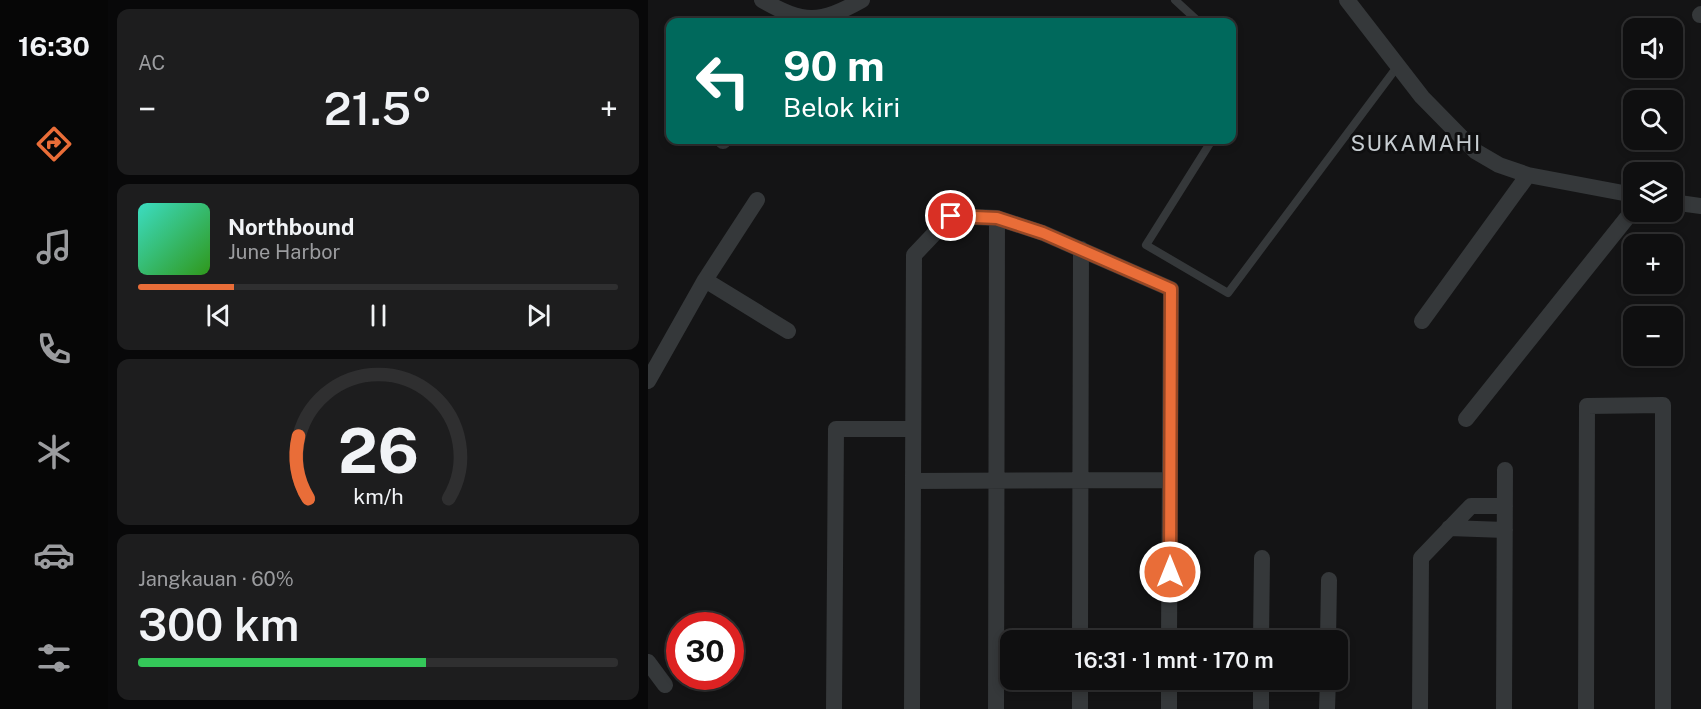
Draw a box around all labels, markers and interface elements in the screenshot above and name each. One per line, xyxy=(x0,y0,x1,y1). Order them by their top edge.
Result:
map controls xyxy=(1623,18,1683,366)
button: sound xyxy=(1623,18,1683,78)
text: 16:30 xyxy=(18,30,90,62)
text: 90 m xyxy=(783,41,885,90)
icon: left xyxy=(684,42,762,120)
text: AC xyxy=(138,51,165,75)
text: 21.5° xyxy=(324,82,432,135)
text: − xyxy=(138,90,156,128)
text: + xyxy=(600,90,618,128)
button: search xyxy=(1623,90,1683,150)
text: Belok kiri xyxy=(783,91,900,123)
icon: directions xyxy=(33,123,75,165)
district label: SUKAMAHI xyxy=(1350,130,1482,156)
button: layers xyxy=(1623,162,1683,222)
pin xyxy=(925,190,976,241)
icon: arrive xyxy=(934,199,967,232)
text: Northbound xyxy=(228,214,354,240)
icon: music xyxy=(33,226,75,268)
button: + xyxy=(1623,234,1683,294)
text: June Harbor xyxy=(228,240,340,264)
icon: previous xyxy=(202,299,235,332)
icon: pause xyxy=(362,299,395,332)
icon: next xyxy=(522,299,555,332)
button: − xyxy=(1623,306,1683,366)
icon: phone xyxy=(33,328,75,370)
text: 26 xyxy=(338,414,418,487)
icon: climate xyxy=(33,431,75,473)
text: km/h xyxy=(353,484,403,509)
icon: car xyxy=(33,534,75,576)
position arrow xyxy=(1138,540,1202,604)
text: Jangkauan · 60% xyxy=(138,567,294,591)
text: 300 km xyxy=(138,598,299,651)
speed limit sign: 30 xyxy=(666,612,744,690)
icon: filters xyxy=(33,637,75,679)
text: 16:31 · 1 mnt · 170 m xyxy=(1074,647,1274,673)

